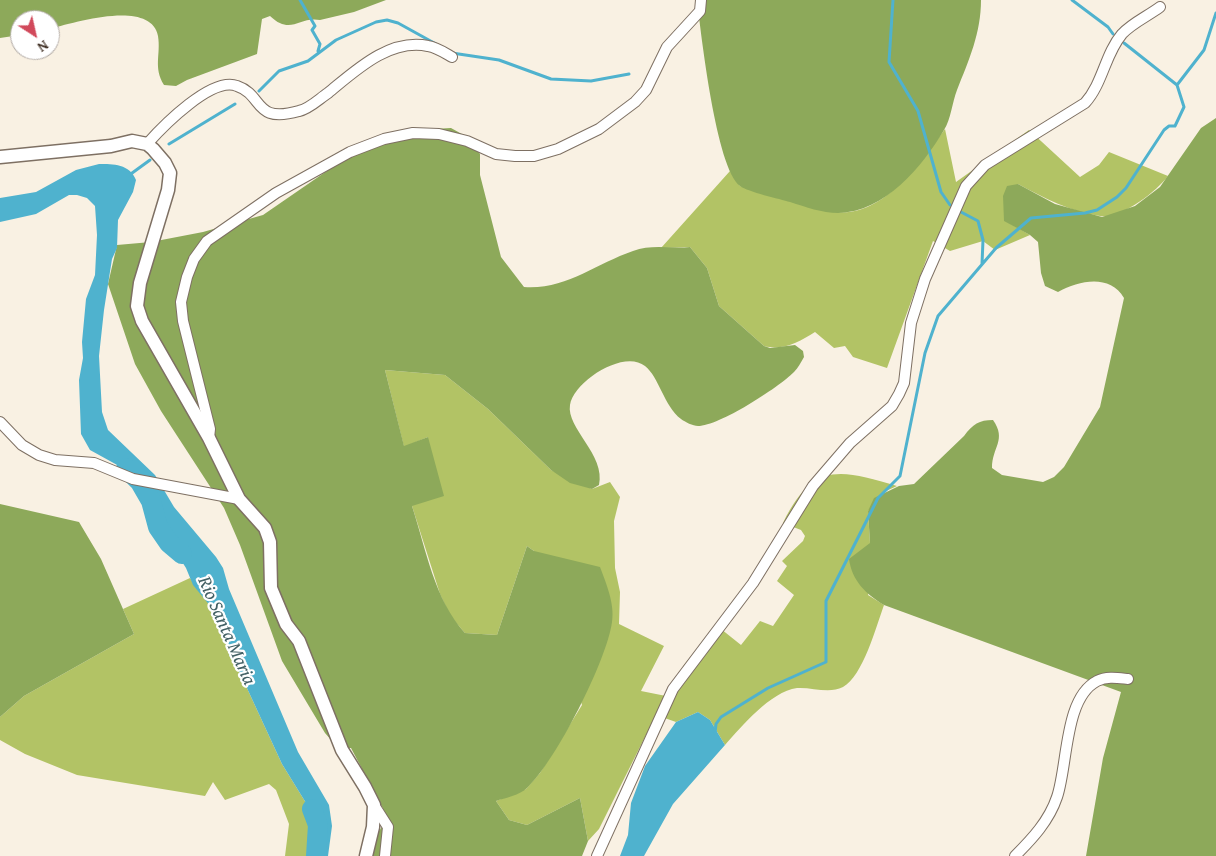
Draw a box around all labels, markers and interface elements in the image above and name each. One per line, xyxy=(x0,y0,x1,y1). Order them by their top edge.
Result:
north arrow xyxy=(10,10,60,60)
text: N xyxy=(33,36,53,57)
water label: Rio Santa Maria xyxy=(192,573,260,689)

